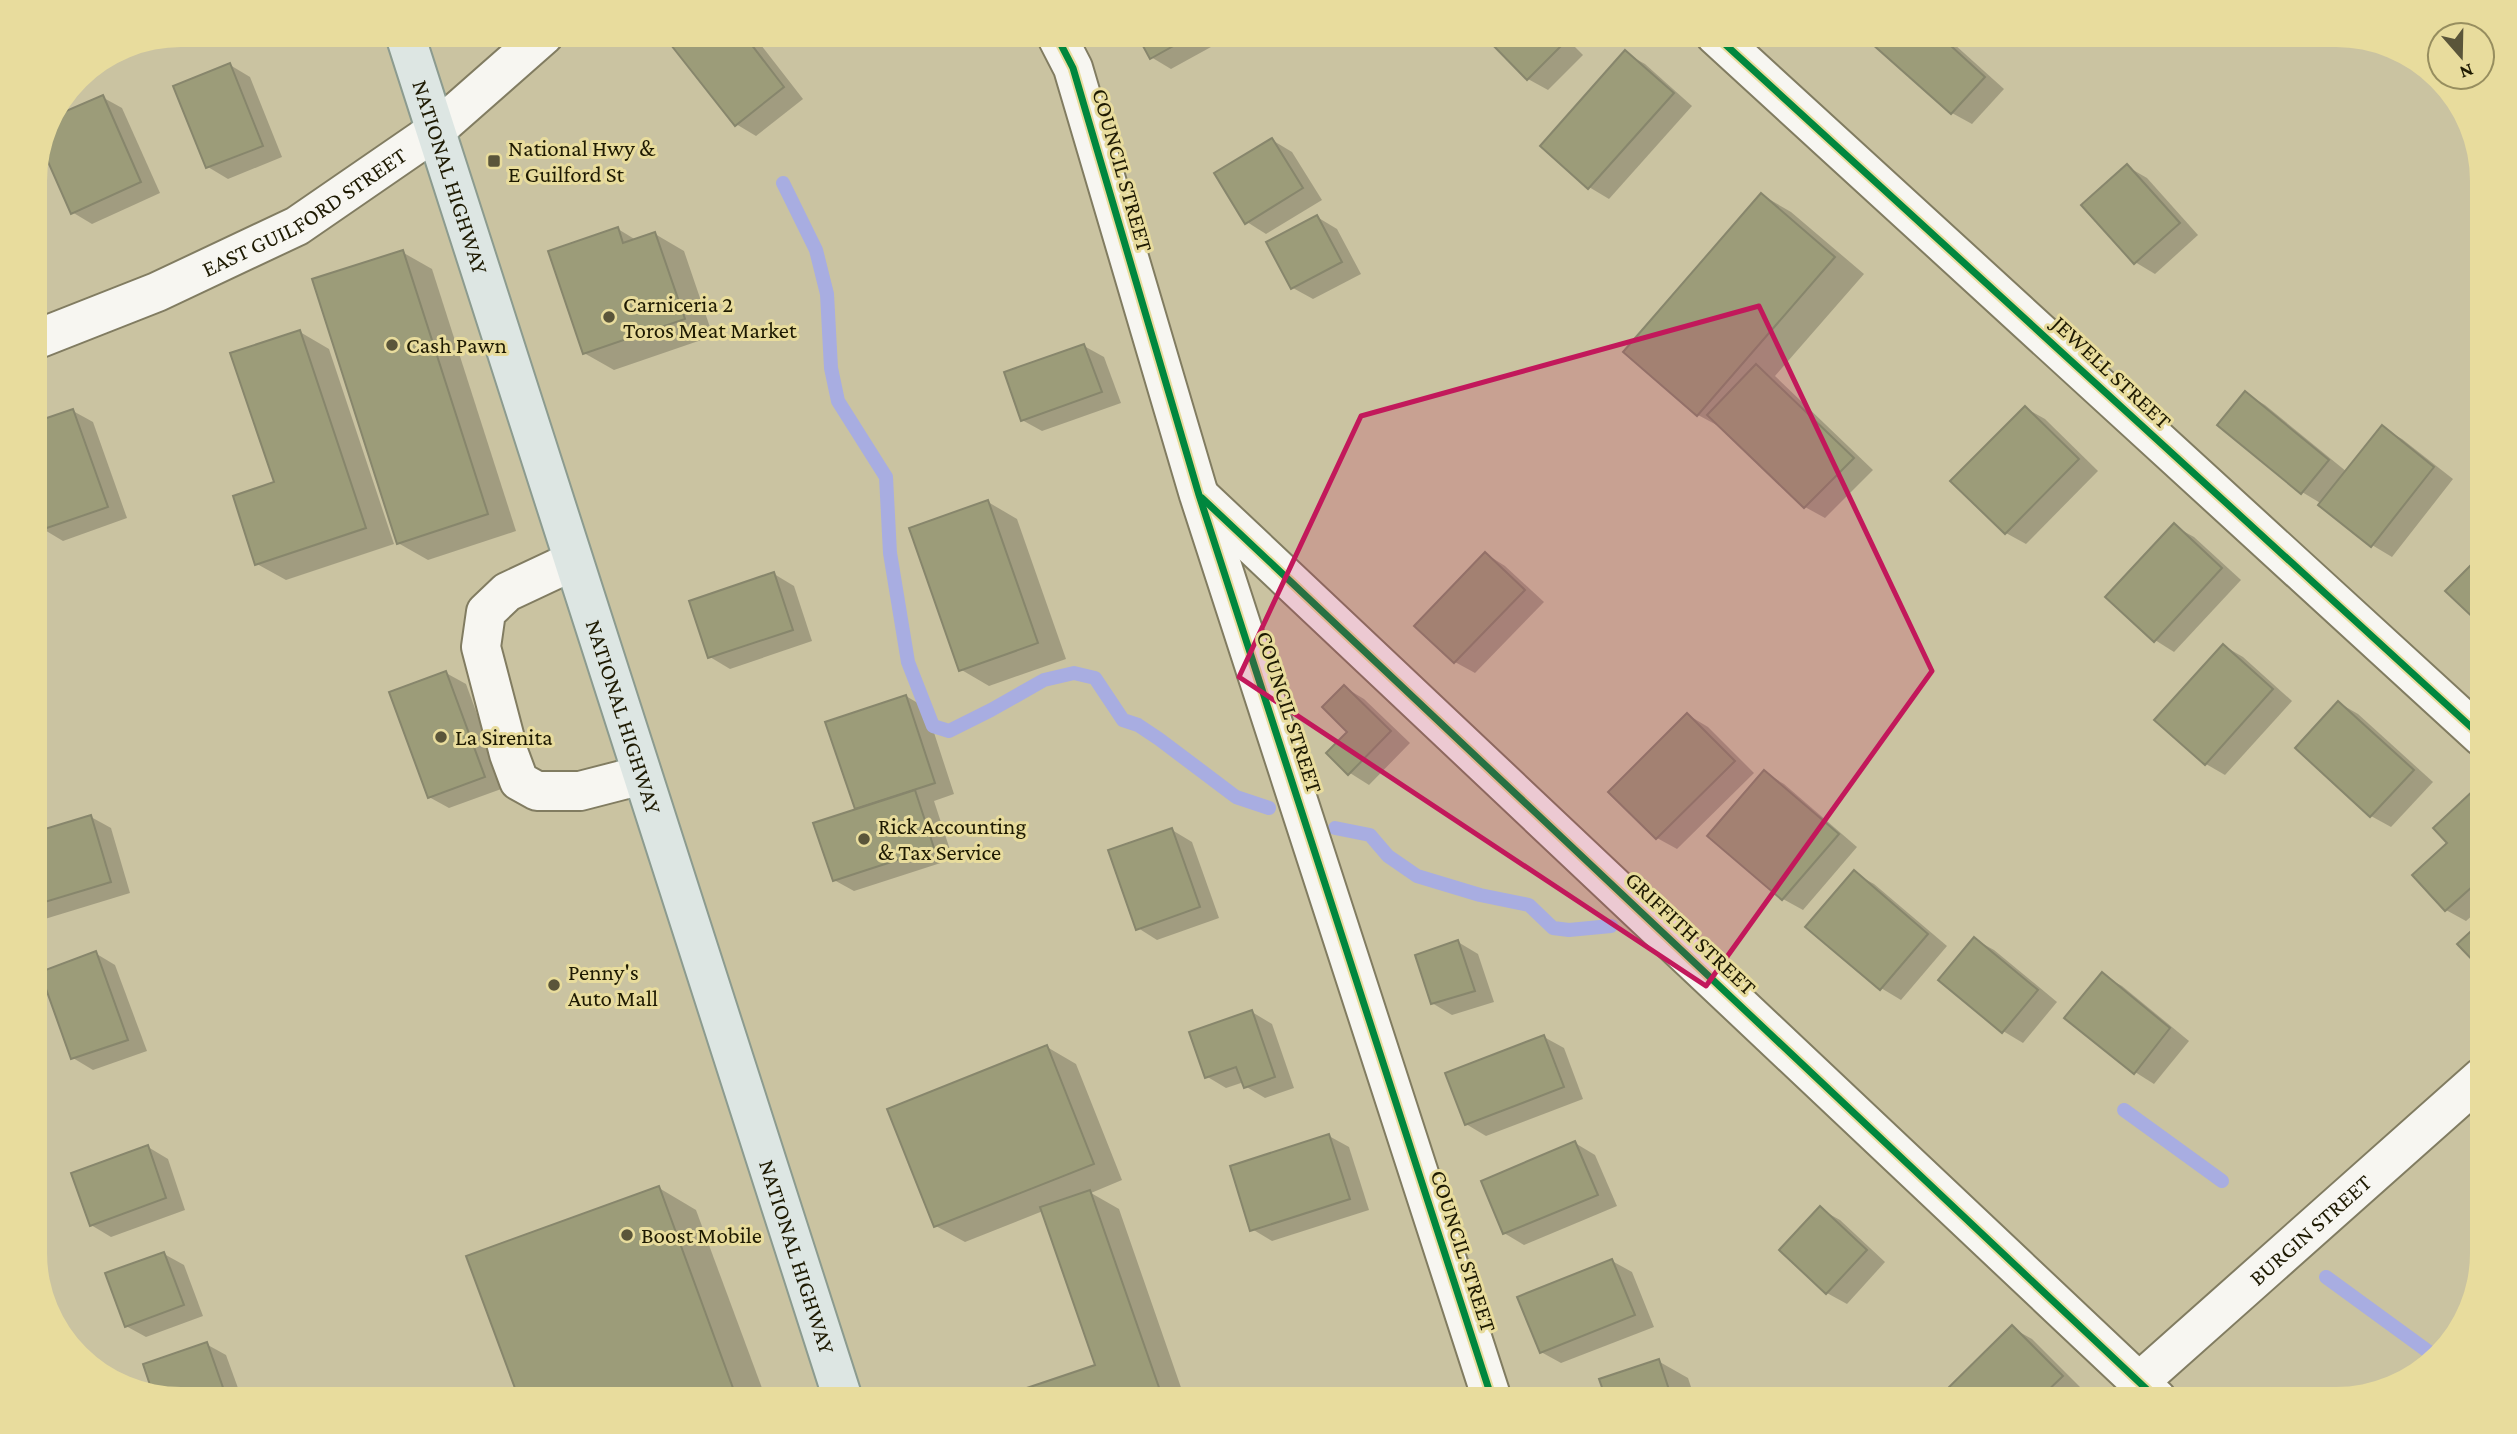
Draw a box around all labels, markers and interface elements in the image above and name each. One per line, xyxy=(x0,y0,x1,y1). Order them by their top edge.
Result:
north arrow xyxy=(2426,21,2496,91)
text: N xyxy=(2457,59,2476,84)
street label: NATIONAL HIGHWAY xyxy=(407,77,494,278)
street label: COUNCIL STREET xyxy=(1087,85,1159,255)
place label: National Hwy & E Guilford St xyxy=(508,135,656,187)
street label: EAST GUILFORD STREET xyxy=(198,141,412,282)
marker: National Hwy & E Guilford St xyxy=(486,153,502,169)
place label: Carniceria 2 Toros Meat Market xyxy=(623,291,797,343)
marker: Carniceria 2 Toros Meat Market xyxy=(601,309,617,325)
street label: JEWELL STREET xyxy=(2046,309,2177,434)
place label: Cash Pawn xyxy=(406,332,507,358)
marker: Cash Pawn xyxy=(384,337,400,353)
street label: NATIONAL HIGHWAY xyxy=(581,616,667,818)
street label: COUNCIL STREET xyxy=(1252,628,1329,797)
place label: La Sirenita xyxy=(455,724,553,750)
marker: La Sirenita xyxy=(433,729,449,745)
place label: Rick Accounting & Tax Service xyxy=(878,813,1027,865)
marker: Rick Accounting & Tax Service xyxy=(856,831,872,847)
street label: GRIFFITH STREET xyxy=(1620,866,1762,1001)
place label: Penny's Auto Mall xyxy=(568,959,658,1011)
marker: Penny's Auto Mall xyxy=(546,977,562,993)
street label: NATIONAL HIGHWAY xyxy=(754,1156,841,1358)
street label: COUNCIL STREET xyxy=(1426,1167,1503,1336)
street label: BURGIN STREET xyxy=(2244,1168,2377,1291)
place label: Boost Mobile xyxy=(641,1222,762,1248)
marker: Boost Mobile xyxy=(619,1227,635,1243)

